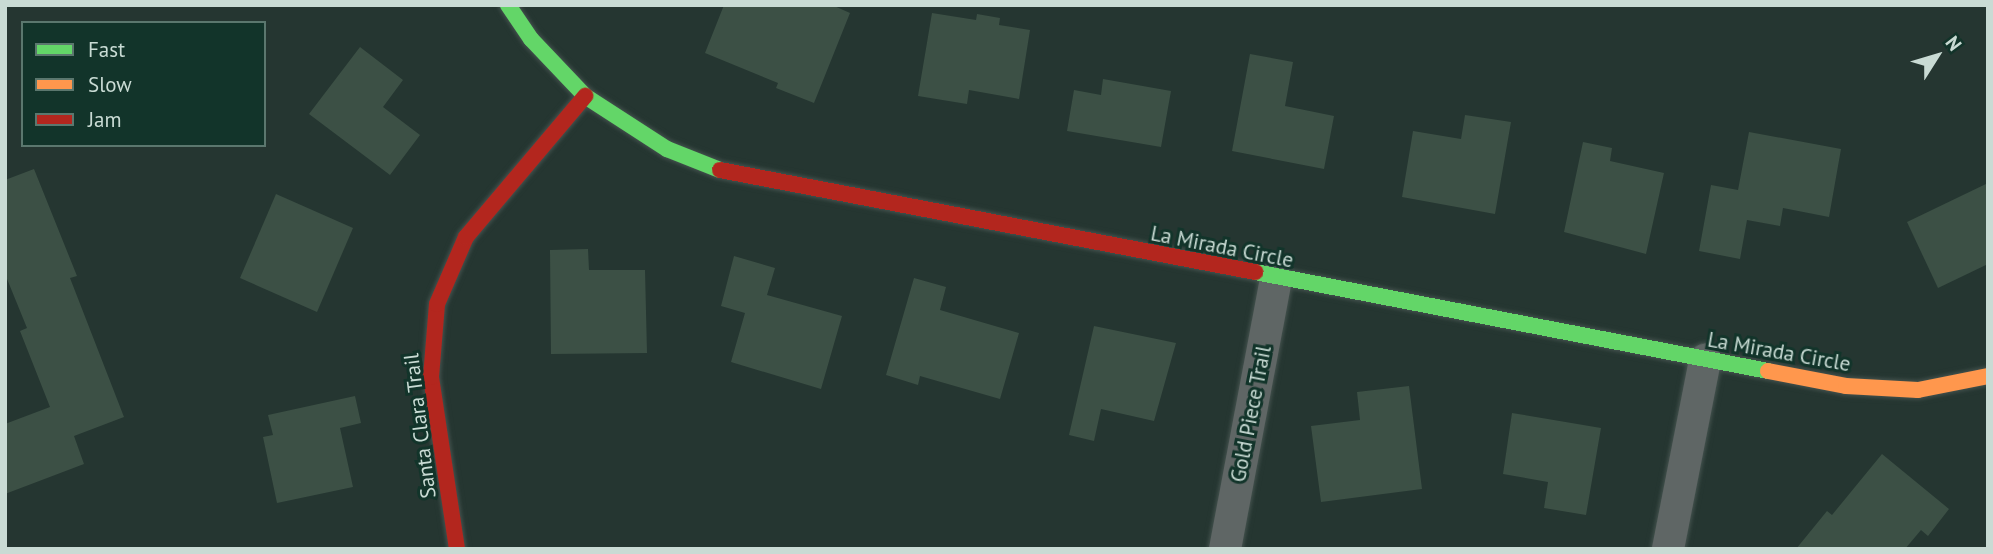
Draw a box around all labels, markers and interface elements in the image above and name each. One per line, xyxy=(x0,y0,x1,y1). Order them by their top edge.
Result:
legend xyxy=(21,21,266,147)
north arrow xyxy=(1902,21,1972,91)
text: N xyxy=(1940,31,1967,56)
text: Fast xyxy=(88,36,125,63)
text: Slow xyxy=(88,71,132,98)
text: Jam xyxy=(88,106,122,133)
street label: La Mirada Circle xyxy=(1149,221,1295,273)
street label: La Mirada Circle xyxy=(1706,327,1852,377)
street label: Gold Piece Trail xyxy=(1225,343,1277,485)
street label: Santa Clara Trail xyxy=(399,352,441,500)

